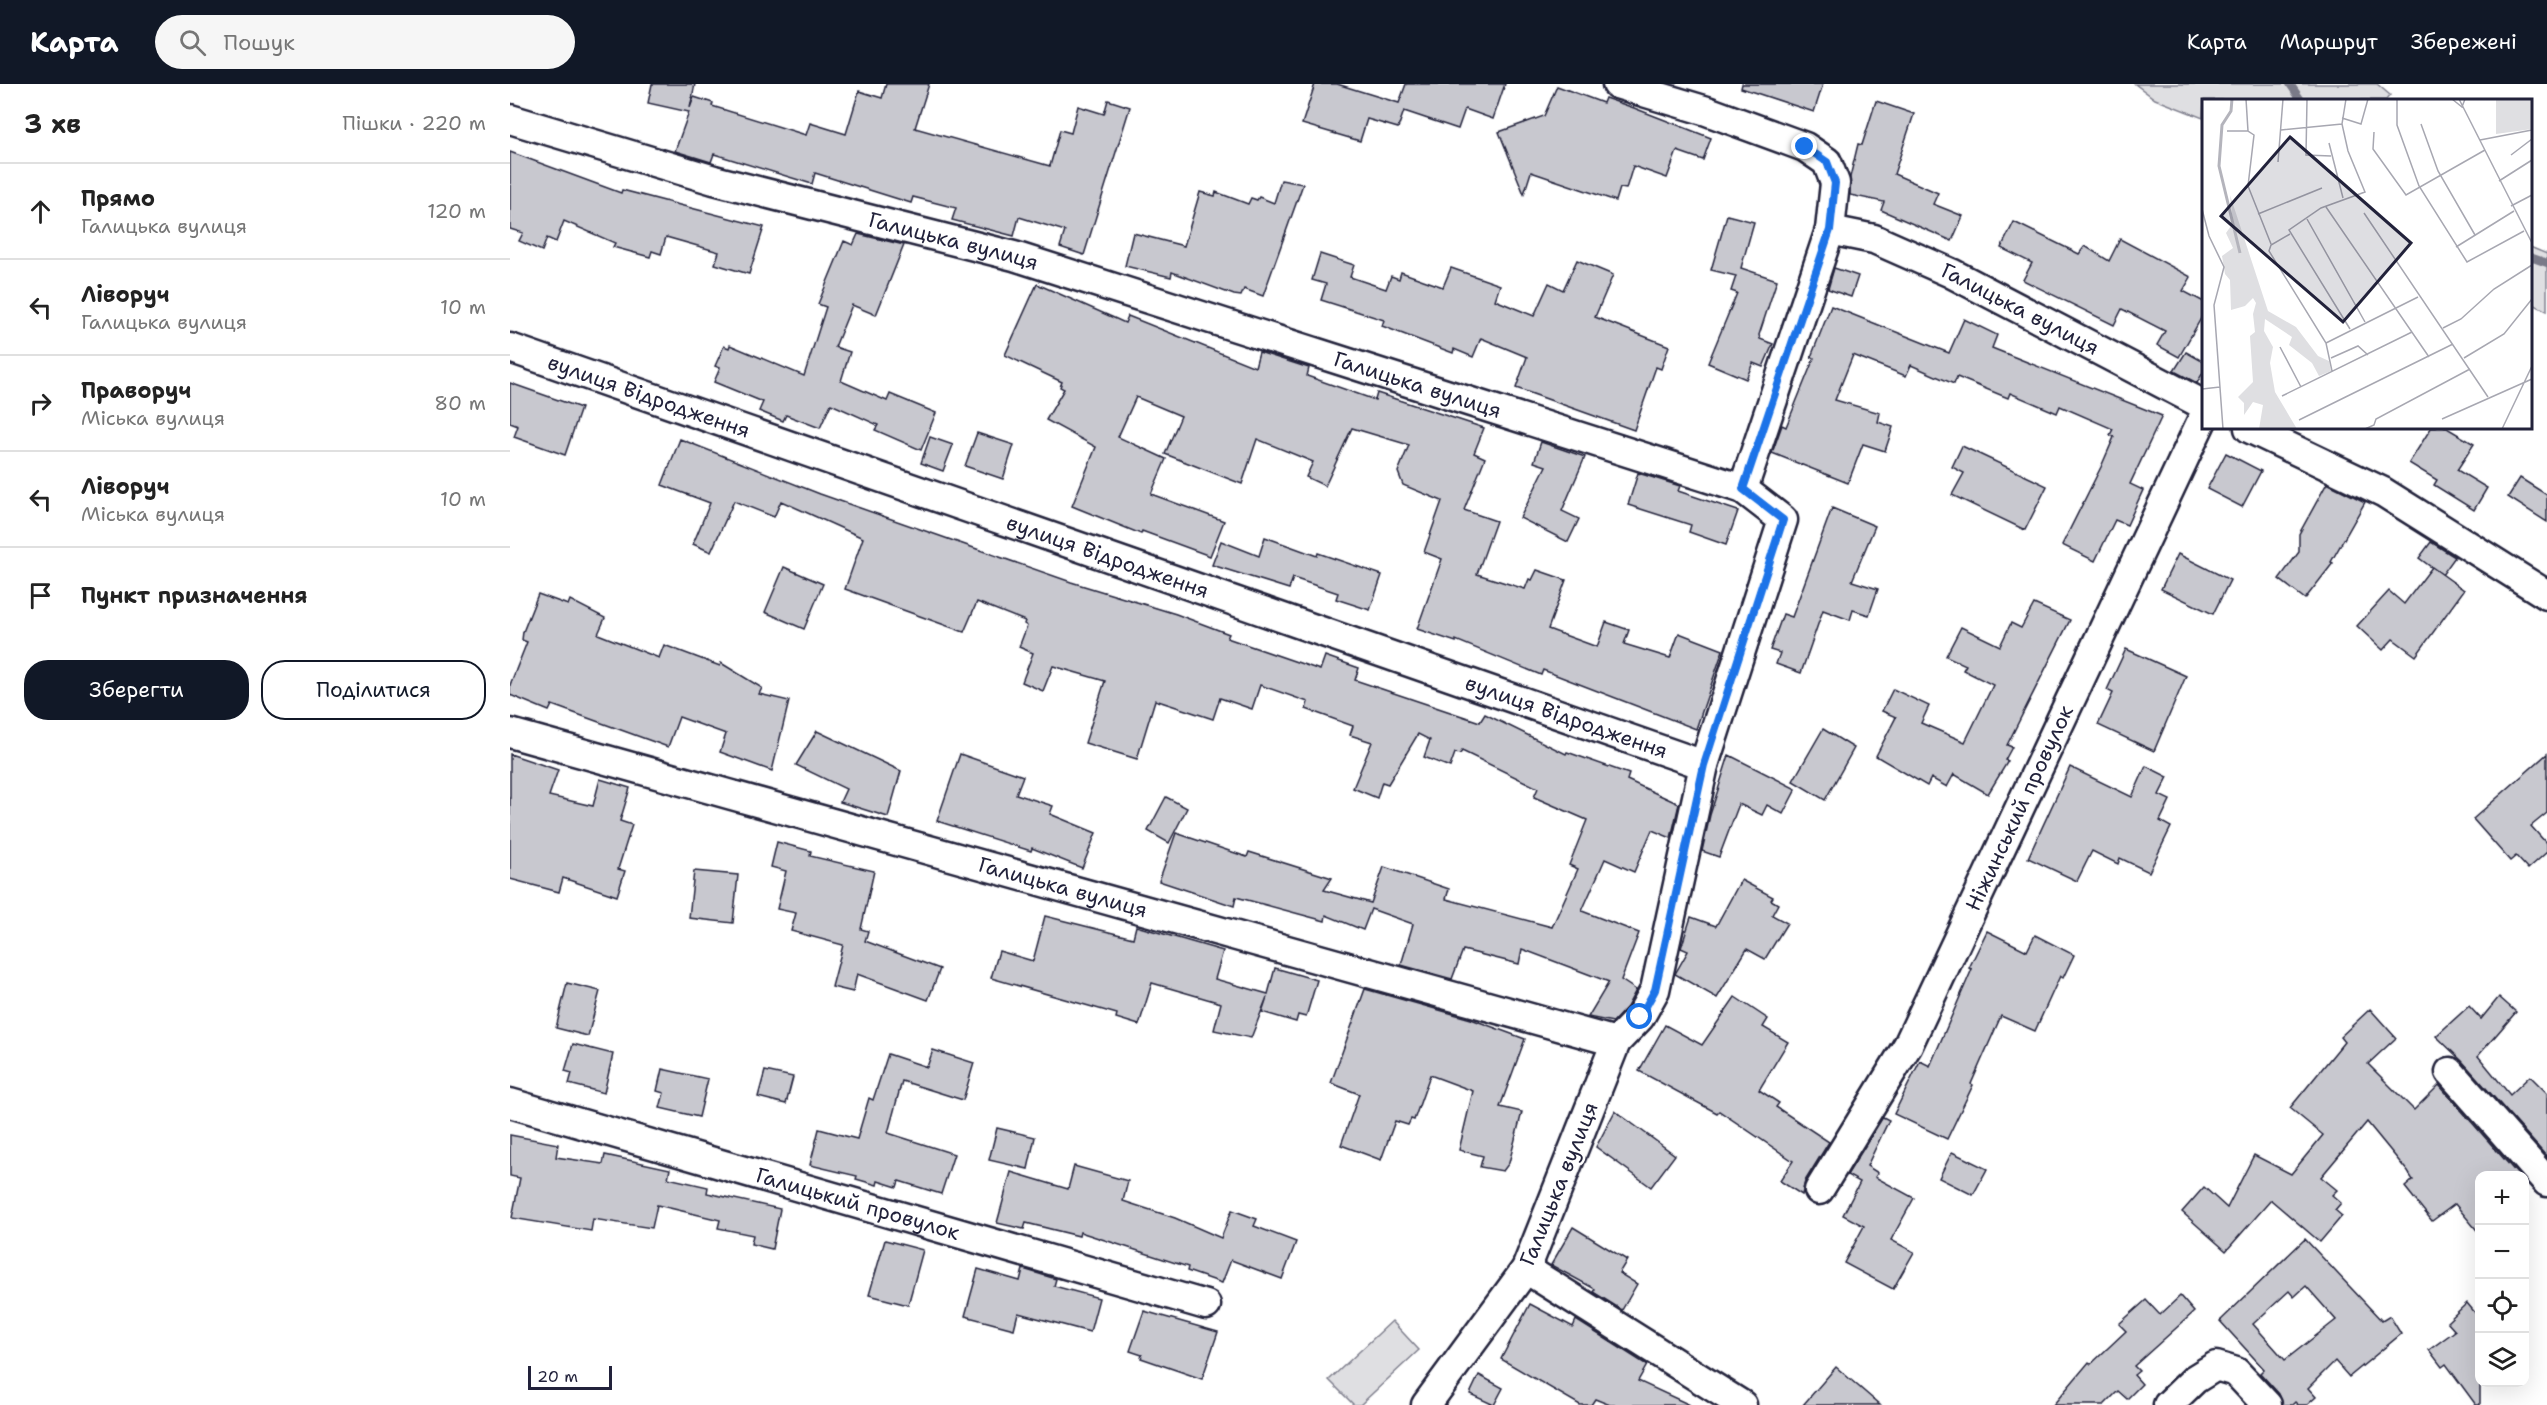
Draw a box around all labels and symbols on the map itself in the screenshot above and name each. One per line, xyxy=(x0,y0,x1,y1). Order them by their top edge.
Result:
inset map xyxy=(2202,99,2532,429)
route end xyxy=(1791,133,1817,159)
street label: Галицька вулиця xyxy=(866,206,1042,277)
street label: Галицька вулиця xyxy=(1937,256,2104,362)
street label: Галицька вулиця xyxy=(1330,345,1505,425)
street label: вулиця Відродження xyxy=(544,348,754,445)
street label: вулиця Відродження xyxy=(1003,508,1213,605)
street label: вулиця Відродження xyxy=(1461,669,1671,765)
street label: Ніжинський провулок xyxy=(1959,701,2080,915)
street label: Галицька вулиця xyxy=(975,851,1151,924)
route start xyxy=(1626,1003,1652,1029)
street label: Галицька вулиця xyxy=(1513,1098,1605,1270)
street label: Галицький провулок xyxy=(752,1161,963,1247)
scale bar xyxy=(528,1363,612,1390)

